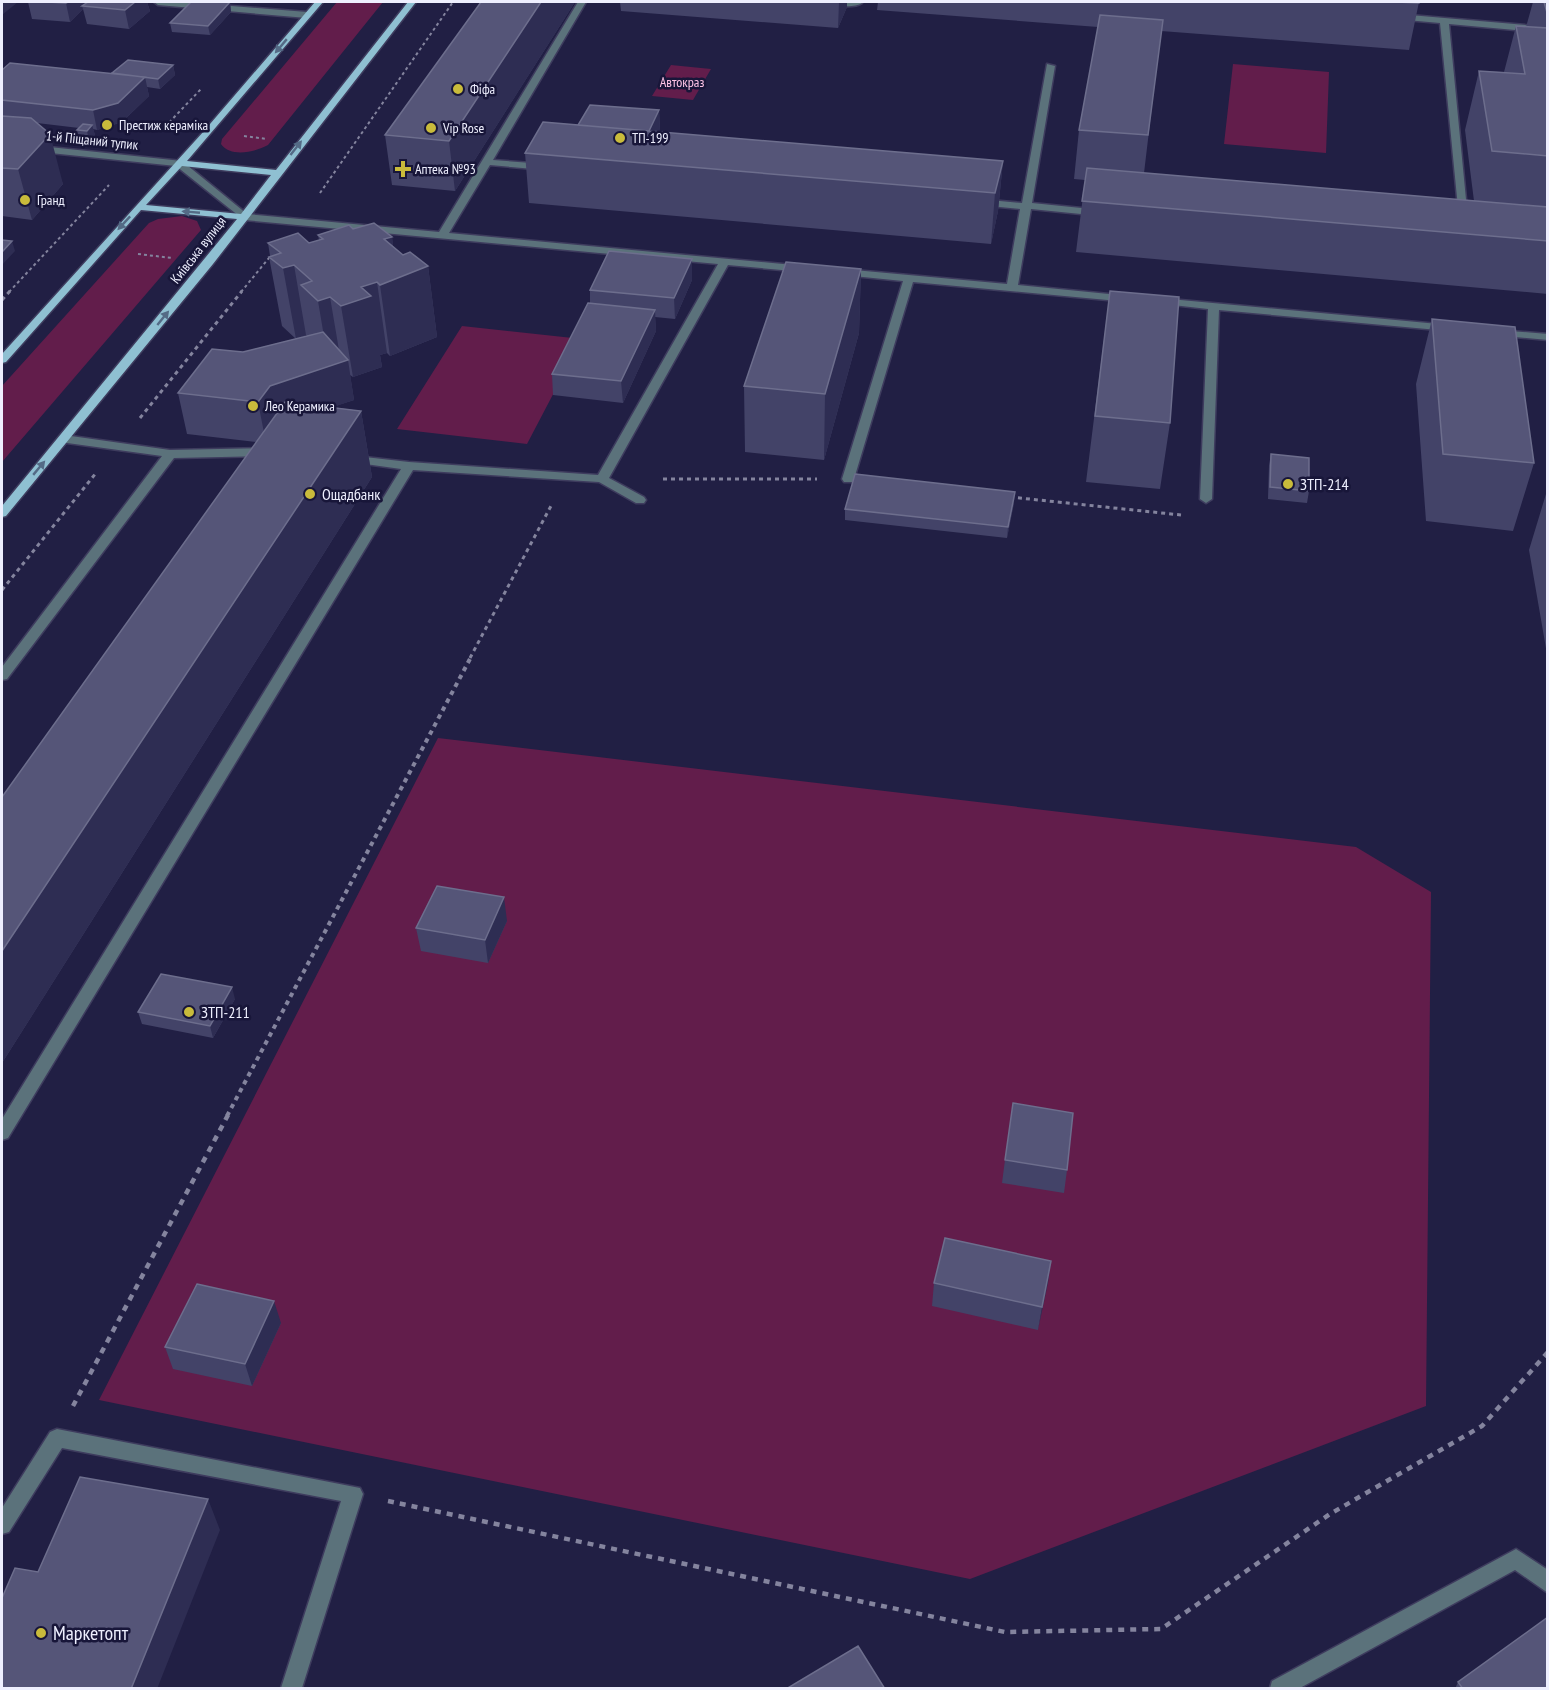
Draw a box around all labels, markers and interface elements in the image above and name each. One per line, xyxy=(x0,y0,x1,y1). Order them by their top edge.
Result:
one-way arrow xyxy=(275,38,288,53)
park label: Автокраз xyxy=(660,73,704,91)
place label: Фiфа xyxy=(470,80,495,98)
marker: Фiфа xyxy=(451,82,465,96)
place label: Престиж кераміка xyxy=(119,116,208,134)
marker: Престиж кераміка xyxy=(100,118,114,132)
place label: Vip Rose xyxy=(442,119,485,137)
marker: Vip Rose xyxy=(424,121,438,135)
street label: 1-й Піщаний тупик xyxy=(45,126,140,154)
place label: ТП-199 xyxy=(632,129,669,147)
marker: ТП-199 xyxy=(613,131,627,145)
one-way arrow xyxy=(290,140,303,156)
place label: Аптека №93 xyxy=(415,160,476,178)
marker: Аптека №93 xyxy=(396,162,410,176)
place label: Гранд xyxy=(37,191,65,209)
marker: Гранд xyxy=(18,193,32,207)
one-way arrow xyxy=(182,207,201,217)
street label: Київська вулиця xyxy=(166,213,230,287)
one-way arrow xyxy=(117,216,131,230)
one-way arrow xyxy=(156,311,169,326)
place label: Лео Керамика xyxy=(264,397,335,415)
marker: Лео Керамика xyxy=(246,399,260,413)
one-way arrow xyxy=(32,461,45,476)
place label: ЗТП-214 xyxy=(1300,474,1349,494)
marker: ЗТП-214 xyxy=(1281,477,1295,491)
place label: Ощадбанк xyxy=(322,484,381,504)
marker: Ощадбанк xyxy=(303,487,317,501)
place label: ЗТП-211 xyxy=(201,1002,250,1022)
marker: ЗТП-211 xyxy=(182,1005,196,1019)
place label: Маркетопт xyxy=(53,1620,129,1646)
marker: Маркетопт xyxy=(34,1626,48,1640)

